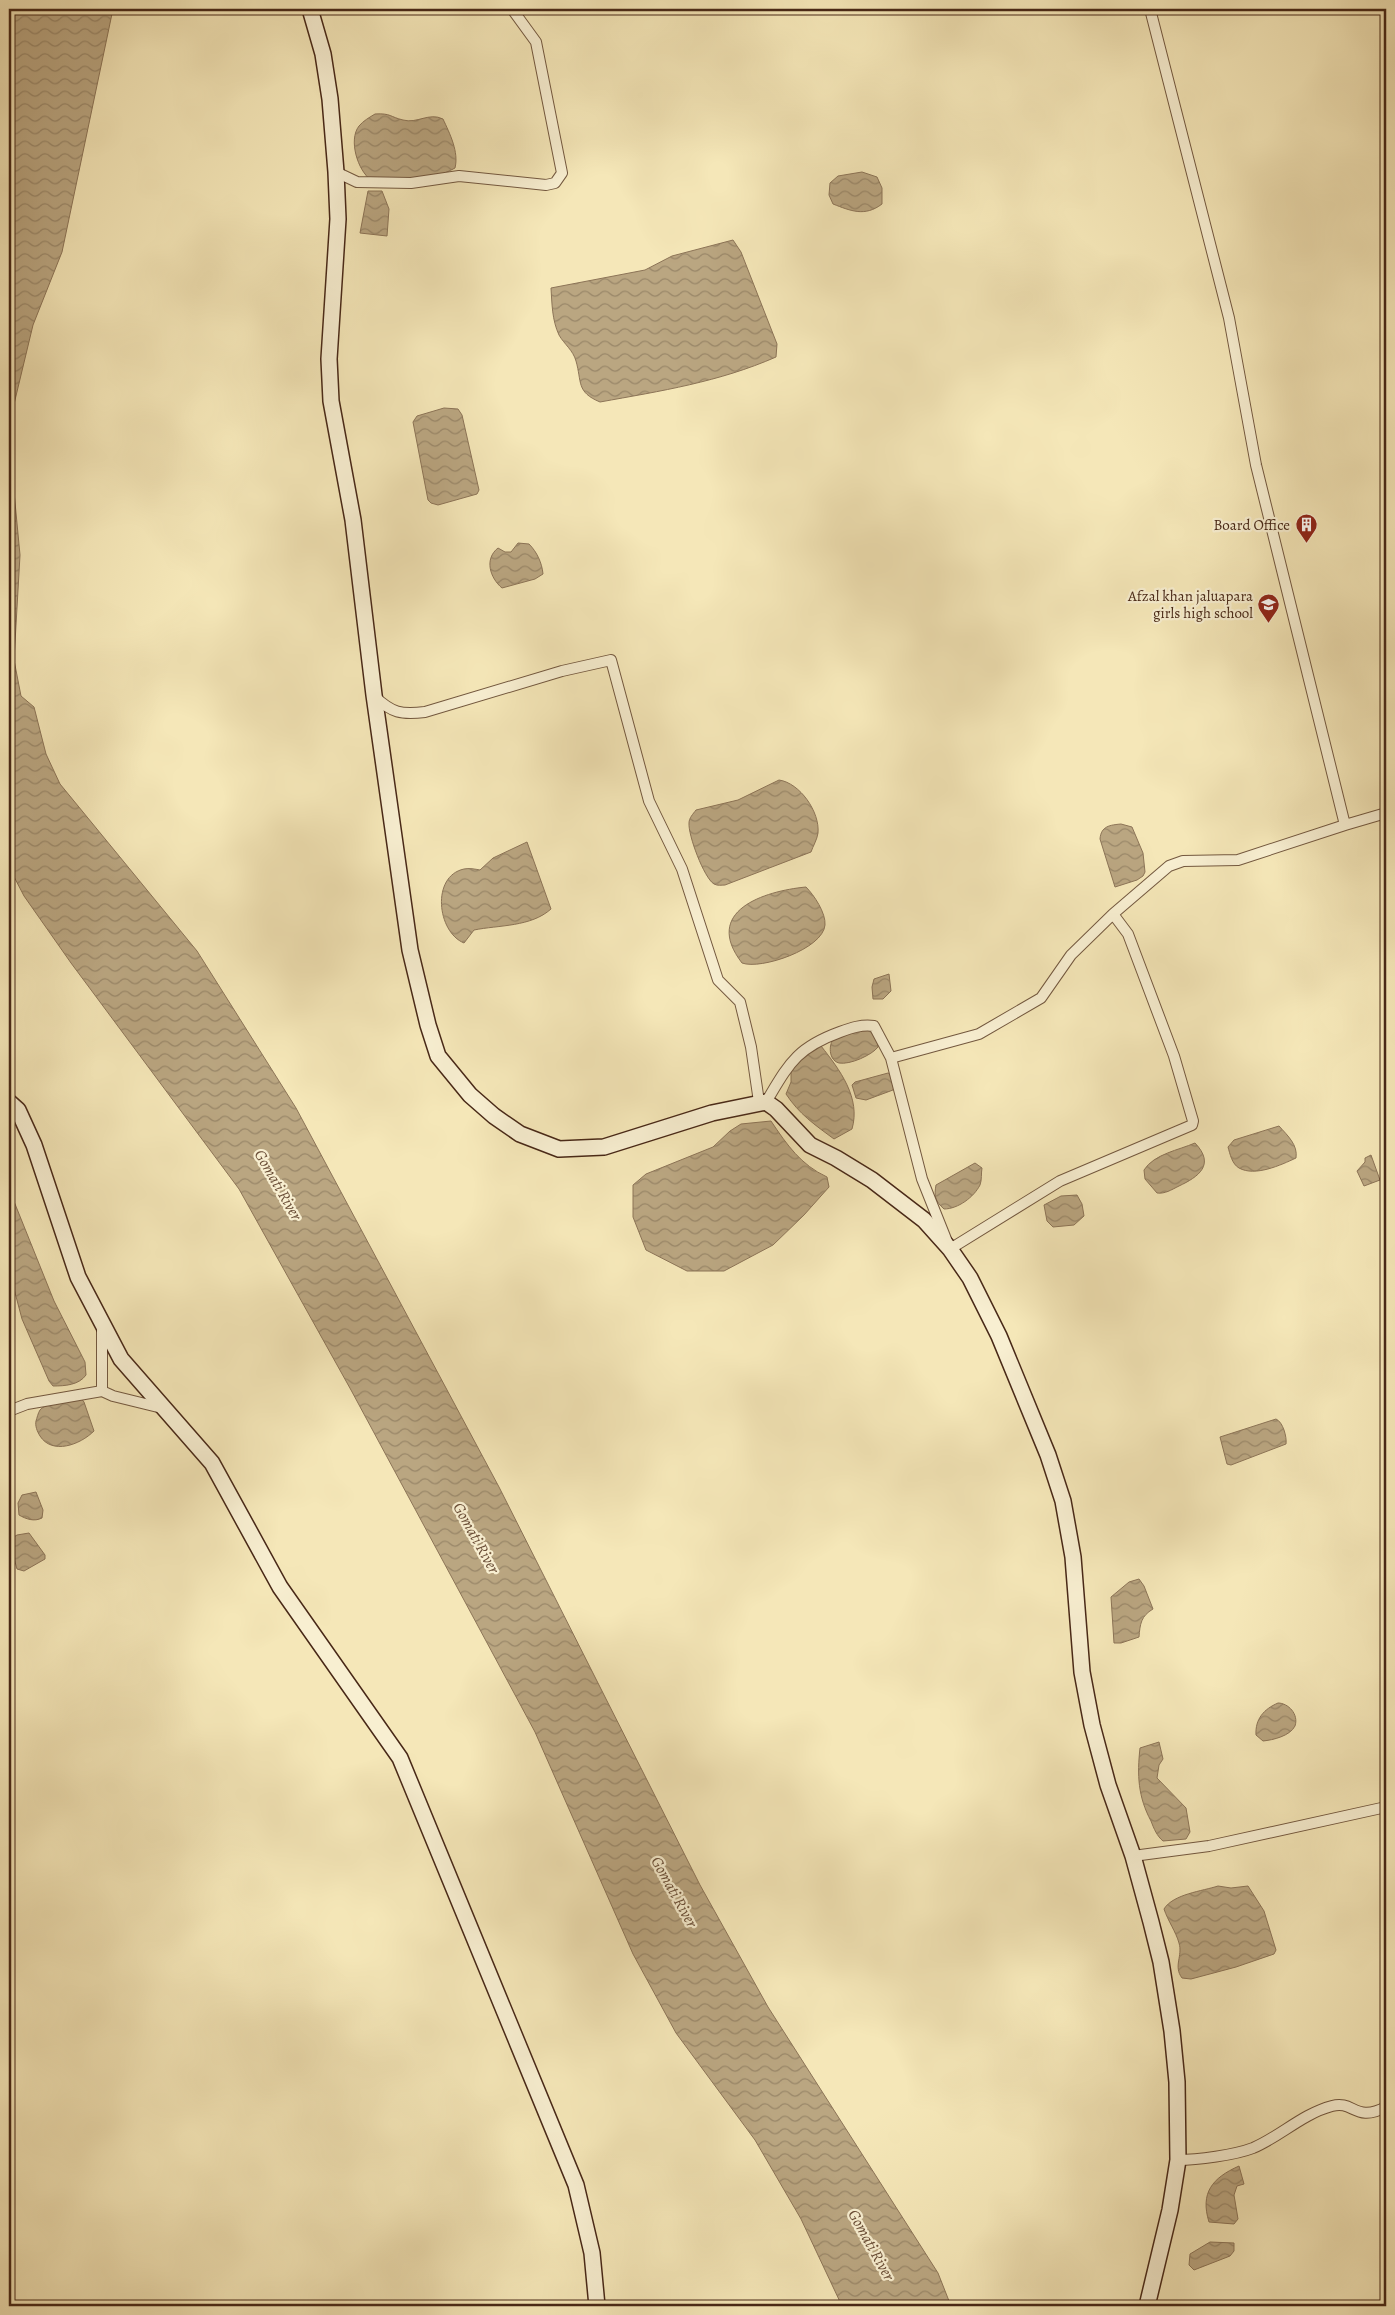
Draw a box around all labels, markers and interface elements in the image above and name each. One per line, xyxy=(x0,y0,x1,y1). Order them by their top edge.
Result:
building icon: Board Office xyxy=(1294,513,1318,544)
place label: Board Office xyxy=(1214,515,1290,535)
place label: Afzal khan jaluapara girls high school xyxy=(1127,586,1253,623)
school or university icon: Afzal khan jaluapara girls high school xyxy=(1257,593,1281,624)
water label: Gomati River xyxy=(249,1146,307,1225)
water label: Gomati River xyxy=(447,1498,505,1578)
water label: Gomati River xyxy=(645,1852,703,1932)
water label: Gomati River xyxy=(842,2205,900,2285)

